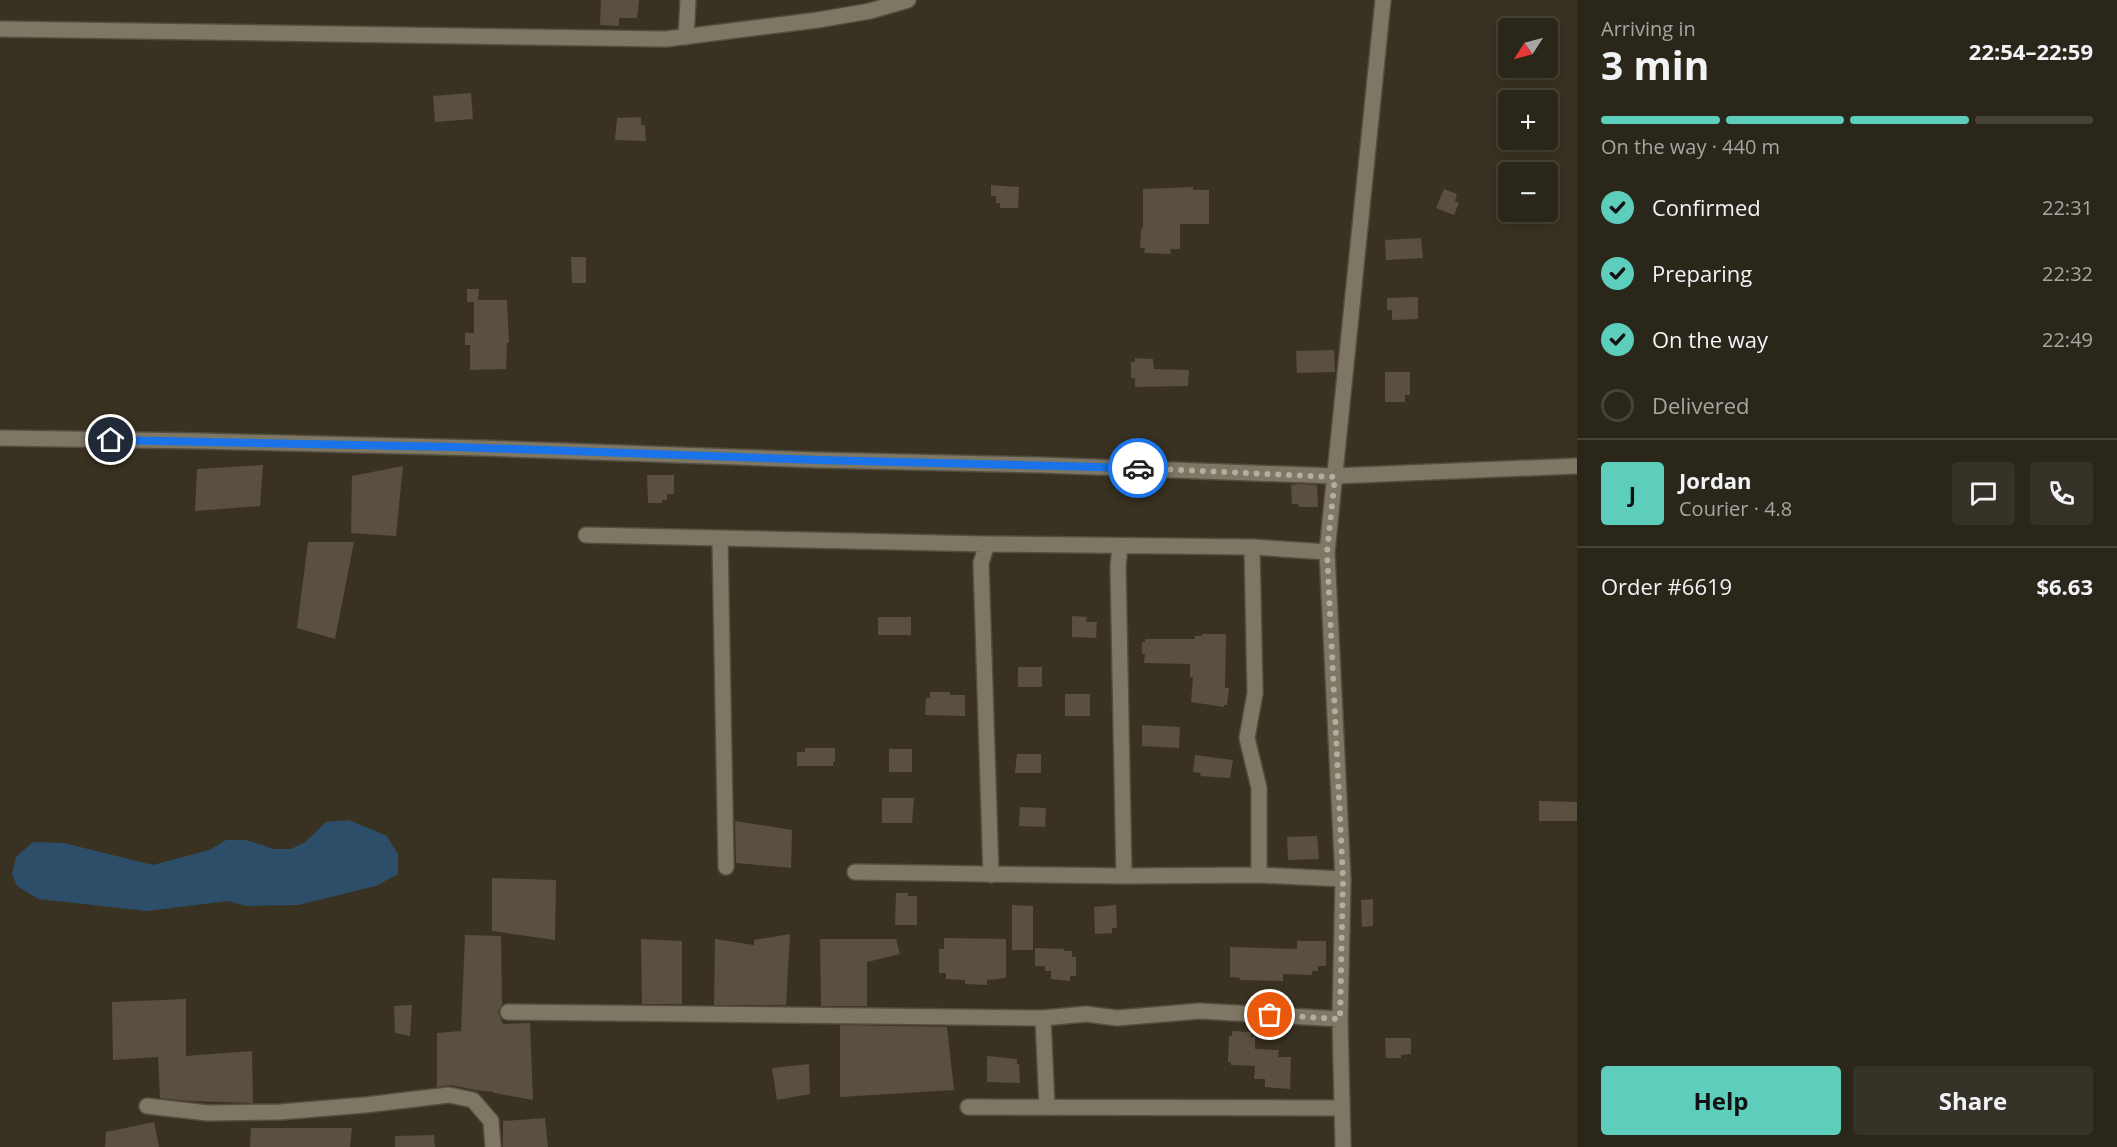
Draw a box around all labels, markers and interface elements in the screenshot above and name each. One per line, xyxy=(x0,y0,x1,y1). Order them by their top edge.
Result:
text: Arriving in xyxy=(1601,15,1696,42)
north arrow xyxy=(1498,18,1558,78)
map controls xyxy=(1498,18,1558,222)
text: 22:54–22:59 xyxy=(1969,36,2093,66)
text: 3 min xyxy=(1601,38,1709,91)
button: + xyxy=(1498,90,1558,150)
text: On the way · 440 m xyxy=(1601,133,1780,160)
button: − xyxy=(1498,162,1558,222)
icon: check xyxy=(1601,191,1634,224)
text: Confirmed xyxy=(1652,192,1761,222)
text: 22:31 xyxy=(2042,194,2093,221)
icon: check xyxy=(1601,257,1634,290)
text: Preparing xyxy=(1652,258,1752,288)
text: 22:32 xyxy=(2042,260,2093,287)
icon: check xyxy=(1601,323,1634,356)
text: On the way xyxy=(1652,324,1768,354)
text: 22:49 xyxy=(2042,326,2093,353)
text: Delivered xyxy=(1652,390,1750,420)
pin xyxy=(85,414,136,465)
icon: home xyxy=(94,423,127,456)
courier xyxy=(1108,438,1168,498)
icon: car xyxy=(1122,452,1155,485)
button: chat xyxy=(1952,462,2015,525)
button: phone xyxy=(2030,462,2093,525)
text: Jordan xyxy=(1679,465,1752,495)
text: J xyxy=(1629,478,1636,508)
text: Courier · 4.8 xyxy=(1679,495,1792,522)
text: Order #6619 xyxy=(1601,571,1732,601)
text: $6.63 xyxy=(2036,571,2093,601)
pin xyxy=(1244,989,1295,1040)
icon: bag xyxy=(1253,998,1286,1031)
button: Help xyxy=(1601,1066,1841,1135)
button: Share xyxy=(1853,1066,2093,1135)

